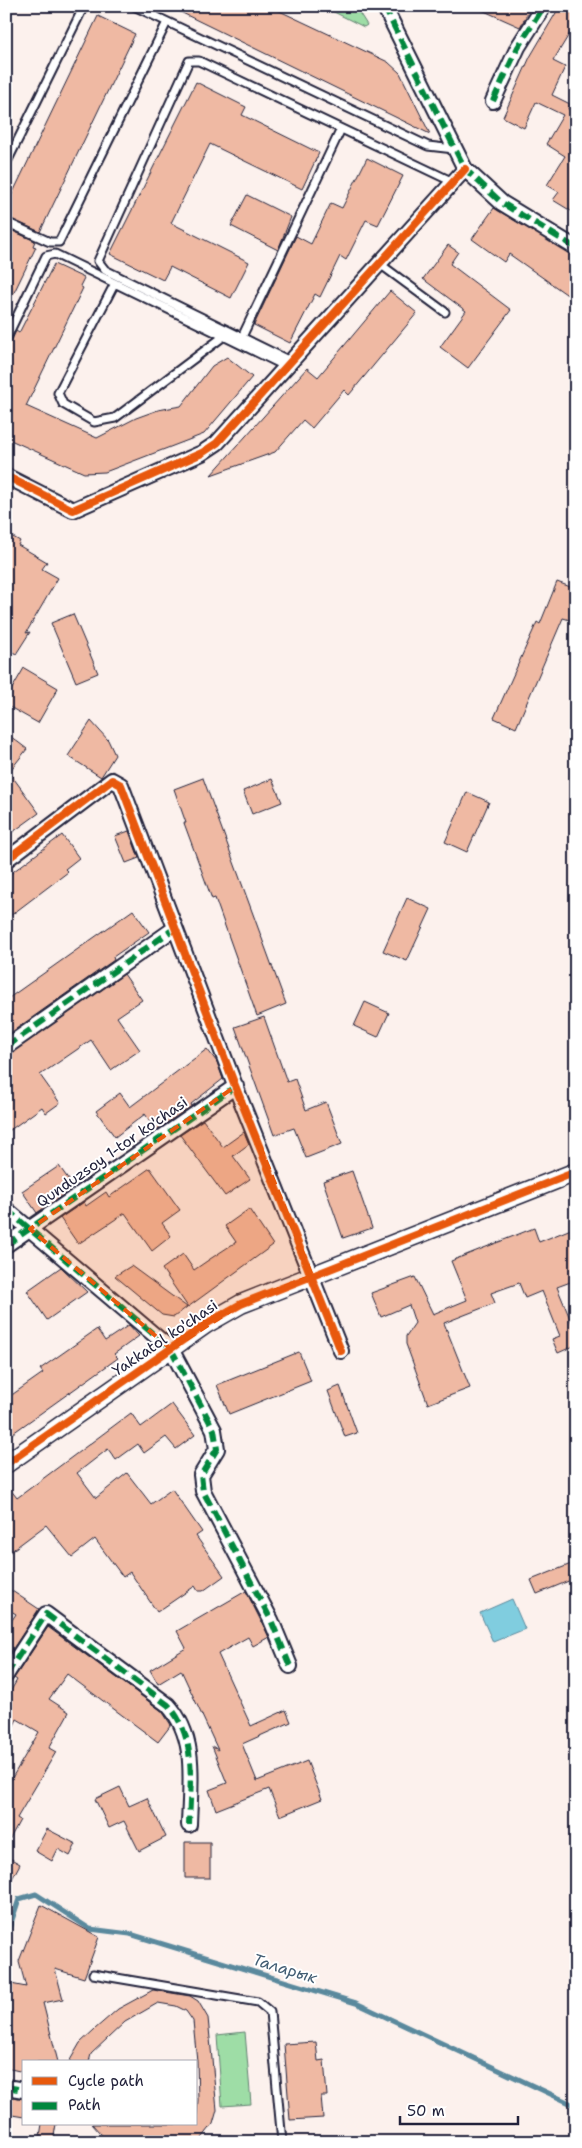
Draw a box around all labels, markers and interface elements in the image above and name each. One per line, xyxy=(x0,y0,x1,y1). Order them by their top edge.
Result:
street label: Qunduzsoy 1-tor ko'chasi xyxy=(32,1092,192,1212)
street label: Yakkatol ko'chasi xyxy=(108,1295,222,1381)
water label: Таларык xyxy=(250,1949,320,1988)
legend xyxy=(22,2060,198,2126)
text: Cycle path xyxy=(68,2071,144,2091)
scale bar xyxy=(400,2093,517,2125)
text: Path xyxy=(68,2095,101,2115)
text: 50 m xyxy=(407,2101,445,2121)

